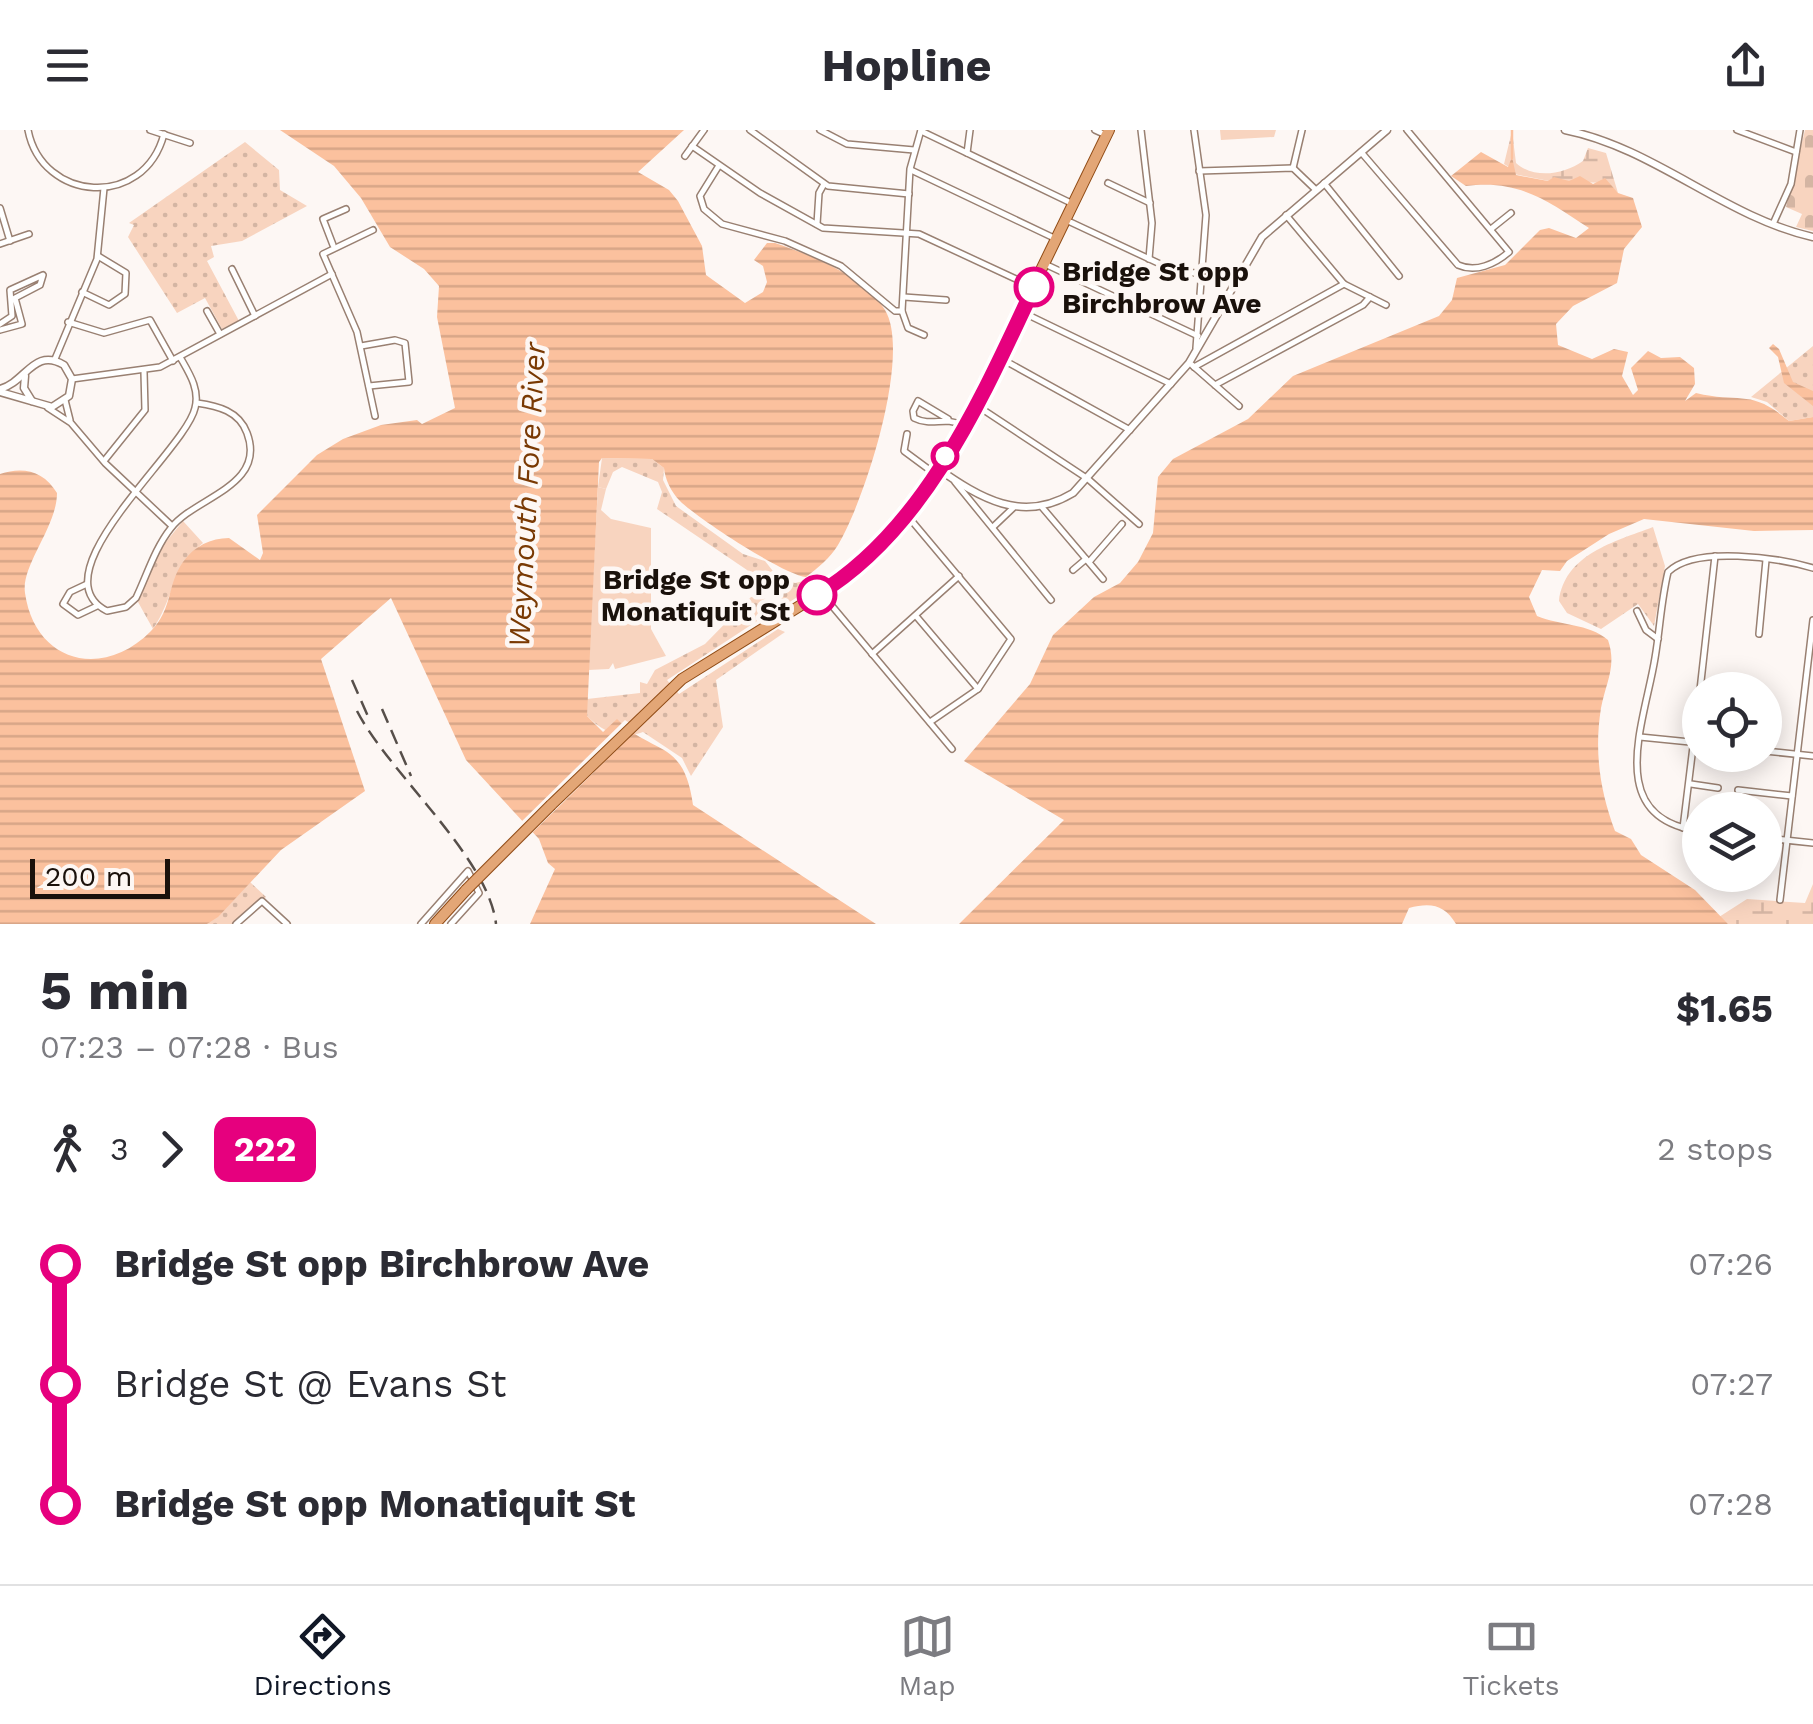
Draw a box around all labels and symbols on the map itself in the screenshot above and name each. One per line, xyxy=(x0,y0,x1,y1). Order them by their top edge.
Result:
place label: Bridge St opp Birchbrow Ave xyxy=(1062,255,1261,320)
marker: Bridge St opp Birchbrow Ave xyxy=(1015,268,1053,306)
water label: Weymouth Fore River xyxy=(501,340,552,649)
unlabelled marker xyxy=(932,443,958,469)
place label: Bridge St opp Monatiquit St xyxy=(601,563,790,628)
marker: Bridge St opp Monatiquit St xyxy=(798,576,836,614)
scale bar xyxy=(30,854,170,898)

